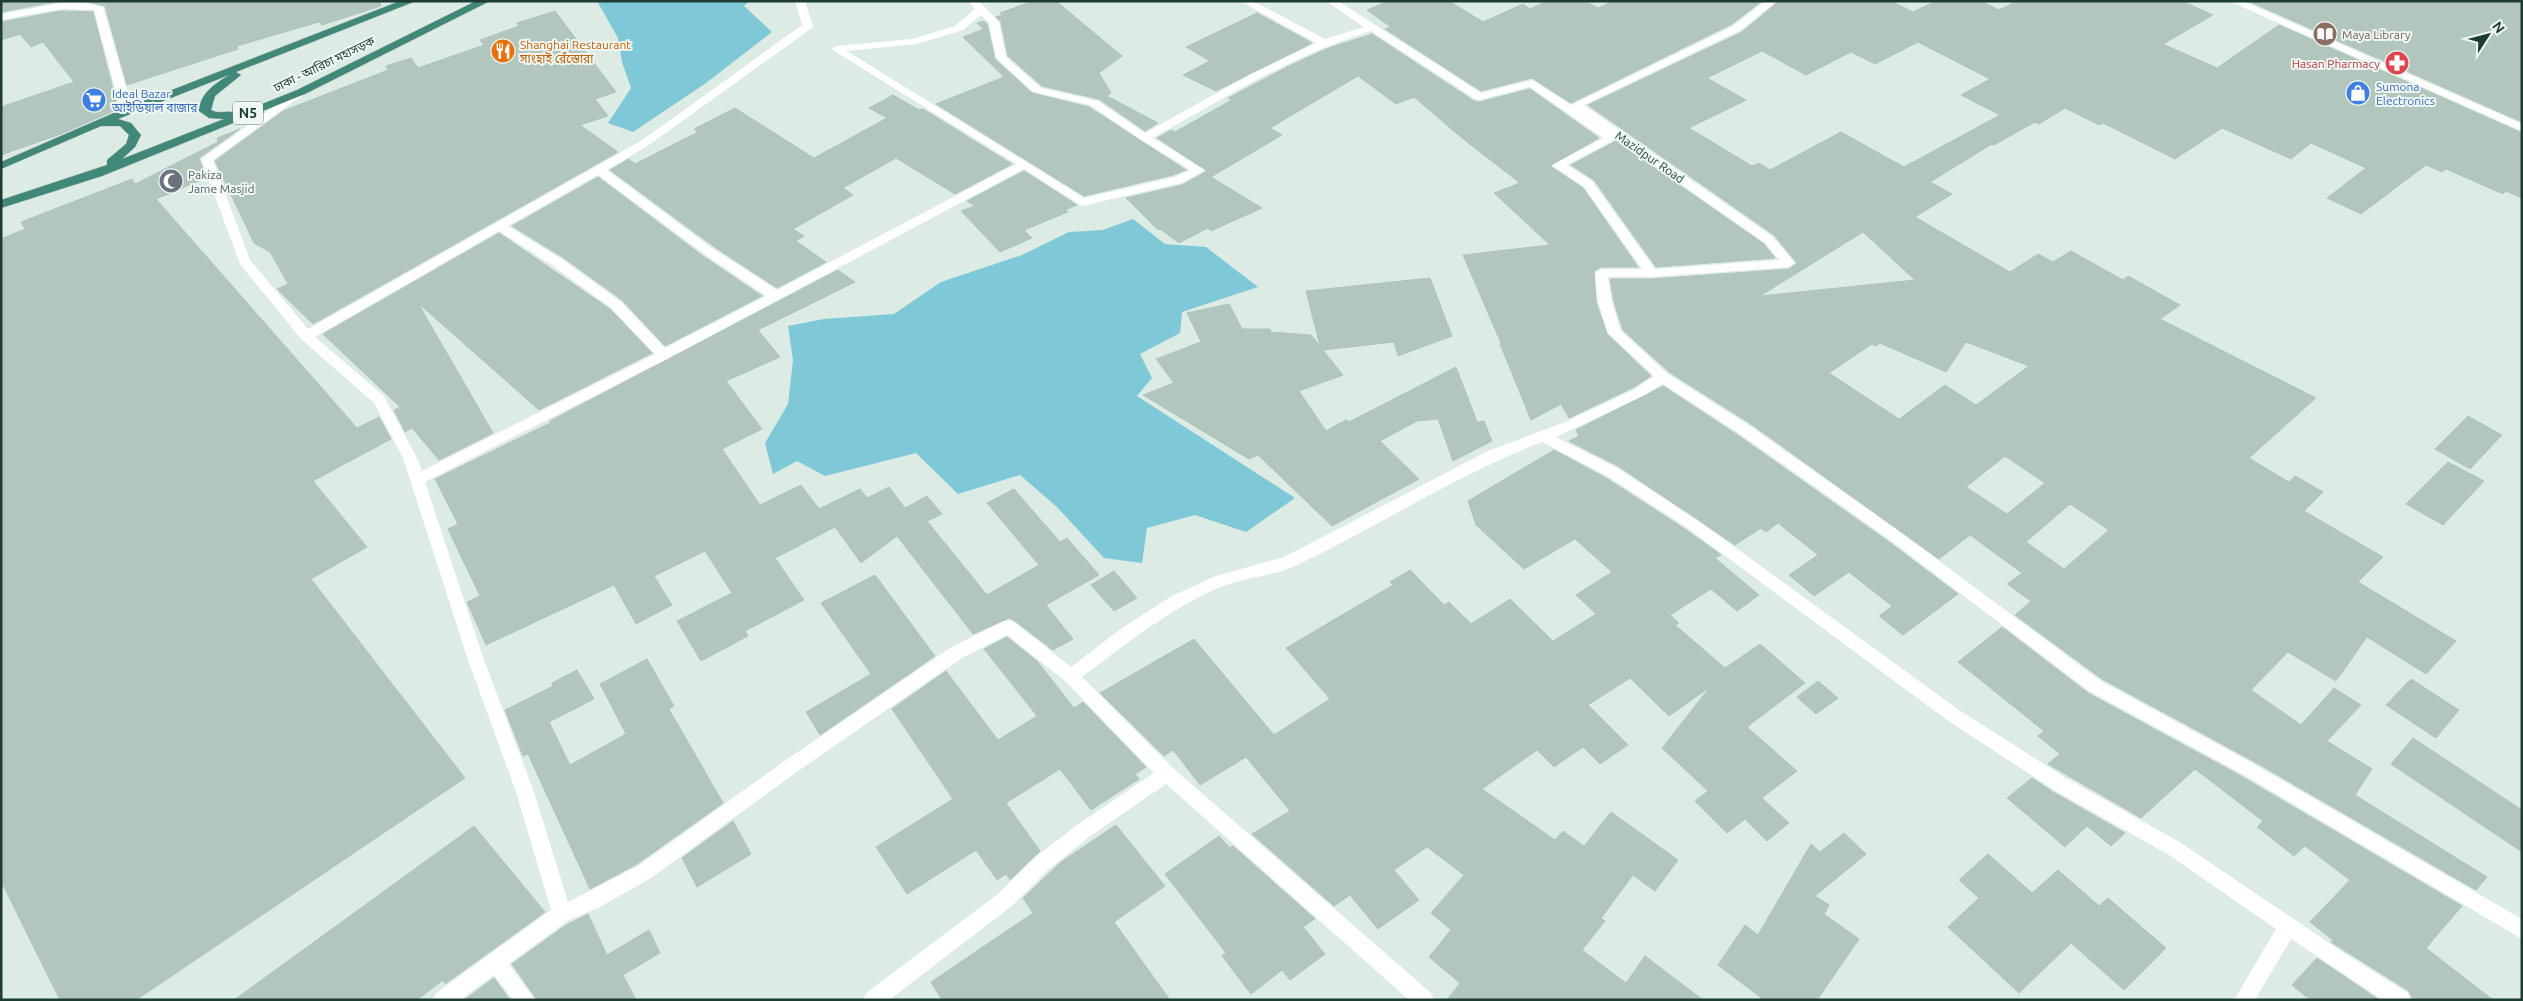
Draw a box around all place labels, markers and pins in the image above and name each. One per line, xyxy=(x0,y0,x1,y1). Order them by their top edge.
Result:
library icon: Maya Library xyxy=(2312,21,2338,47)
place label: Maya Library xyxy=(2342,28,2411,41)
restaurant icon: Shanghai Restaurant সাংহাই রেঁস্তোরা xyxy=(490,38,516,64)
place label: Shanghai Restaurant সাংহাই রেঁস্তোরা xyxy=(519,38,631,65)
pharmacy icon: Hasan Pharmacy xyxy=(2384,50,2410,76)
place label: Hasan Pharmacy xyxy=(2292,57,2380,70)
shop icon: Sumona Electronics xyxy=(2345,80,2371,106)
place label: Sumona Electronics xyxy=(2376,80,2435,107)
supermarket icon: Ideal Bazar আইডিয়াল বাজার xyxy=(81,87,107,113)
place label: Ideal Bazar আইডিয়াল বাজার xyxy=(111,87,198,114)
mosque icon: Pakiza Jame Masjid xyxy=(158,168,184,194)
place label: Pakiza Jame Masjid xyxy=(188,168,254,195)

